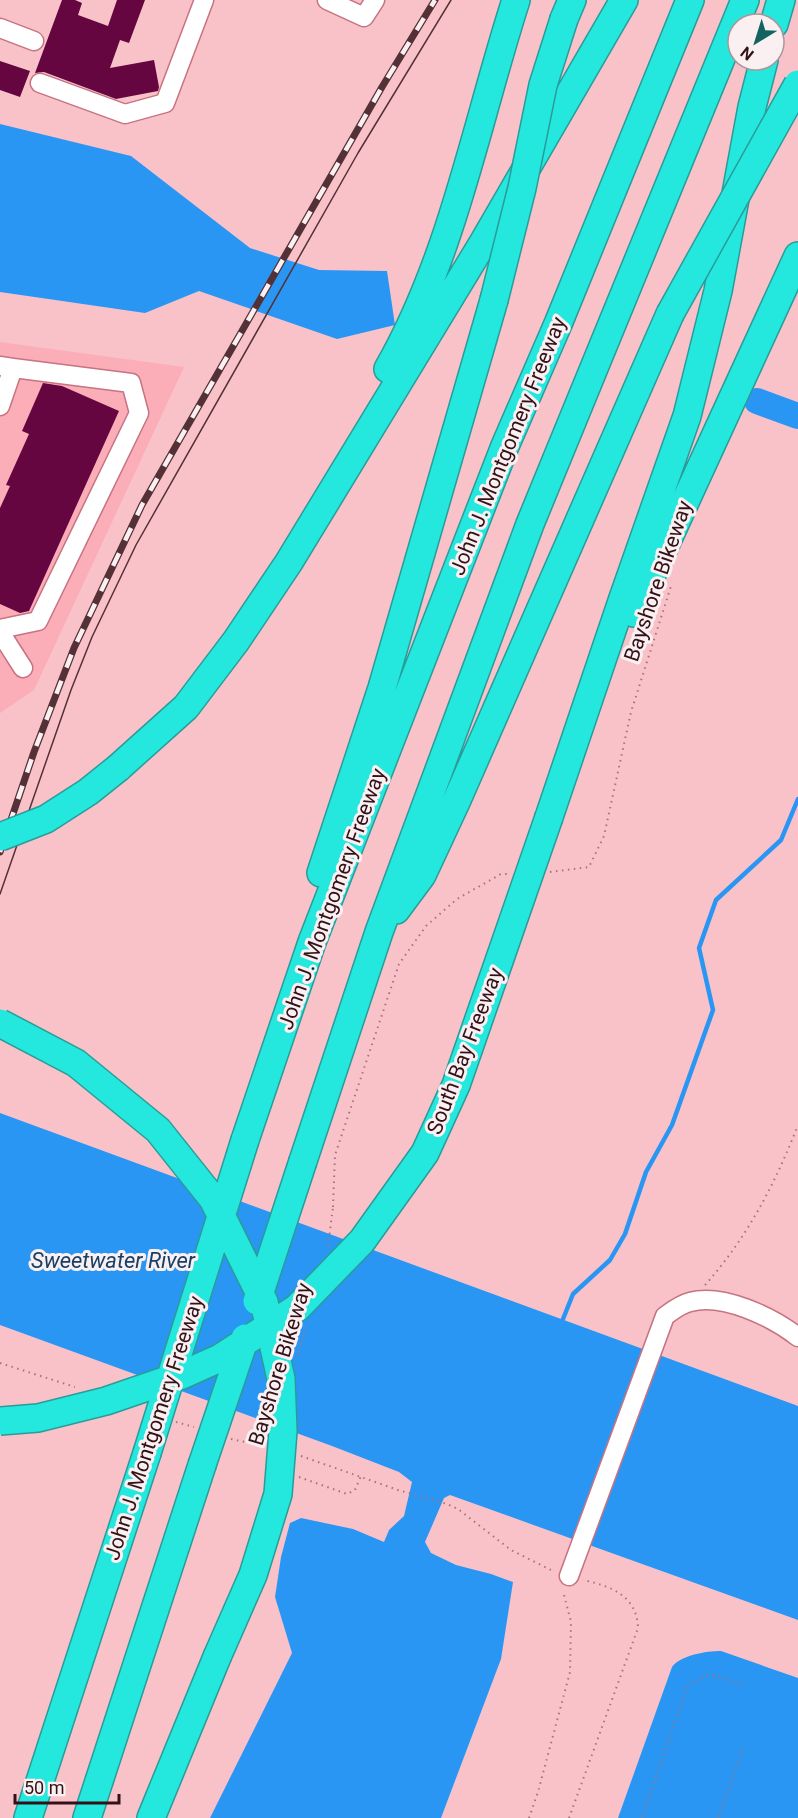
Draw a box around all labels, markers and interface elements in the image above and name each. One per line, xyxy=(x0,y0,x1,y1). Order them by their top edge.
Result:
north arrow xyxy=(726,12,786,72)
text: N xyxy=(737,42,757,64)
street label: John J. Montgomery Freeway xyxy=(445,313,571,579)
street label: Bayshore Bikeway xyxy=(619,497,697,665)
street label: John J. Montgomery Freeway xyxy=(273,765,391,1033)
street label: South Bay Freeway xyxy=(422,964,508,1138)
water label: Sweetwater River xyxy=(31,1248,196,1273)
street label: Bayshore Bikeway xyxy=(244,1280,316,1448)
street label: John J. Montgomery Freeway xyxy=(100,1293,208,1563)
scale bar xyxy=(15,1767,118,1805)
text: 50 m xyxy=(24,1777,64,1798)

